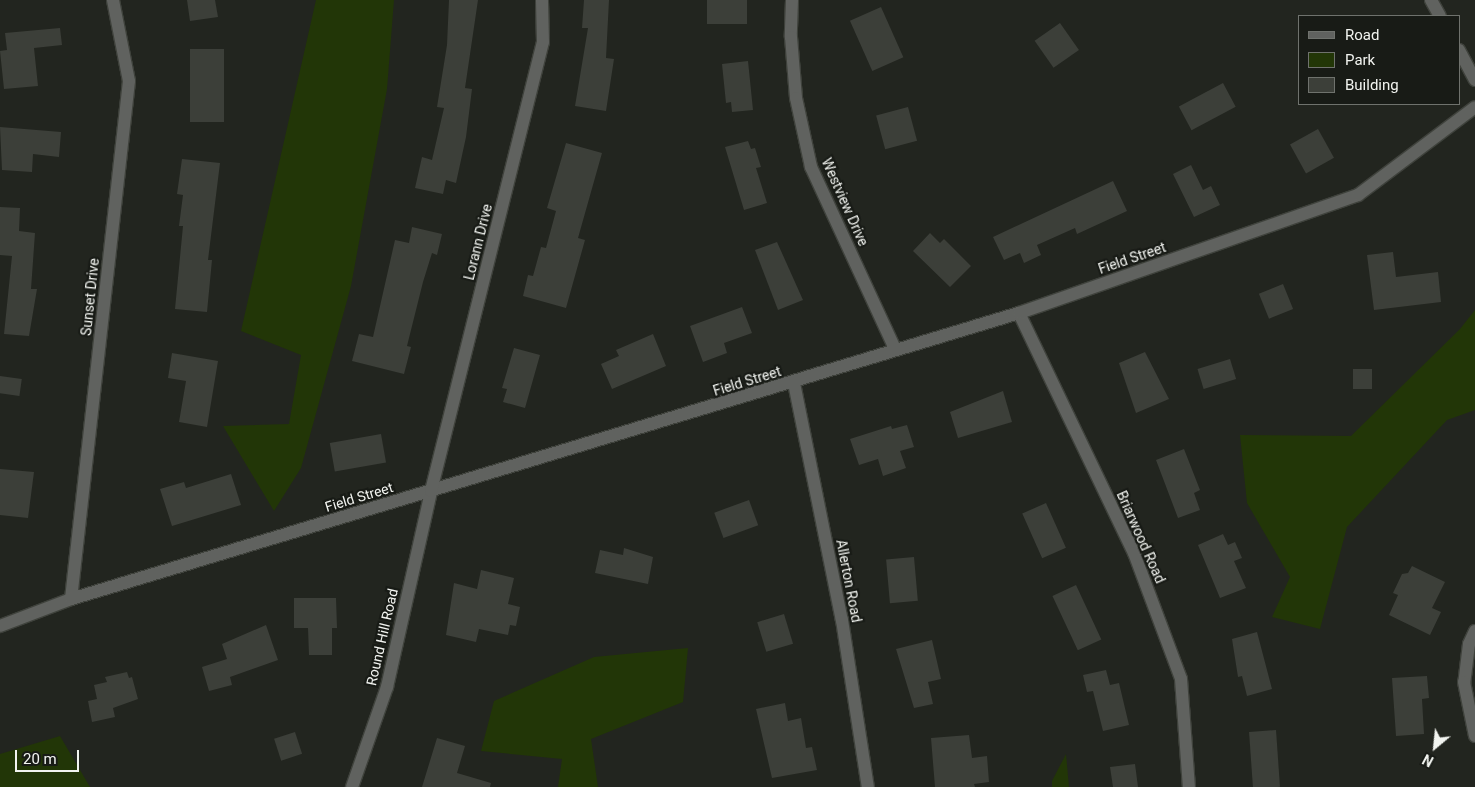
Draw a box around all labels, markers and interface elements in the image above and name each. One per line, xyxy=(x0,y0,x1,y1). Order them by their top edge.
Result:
legend xyxy=(1298,15,1460,105)
text: Road xyxy=(1345,26,1379,44)
text: Park xyxy=(1345,51,1375,69)
text: Building xyxy=(1345,76,1399,94)
street label: Westview Drive xyxy=(818,155,872,249)
street label: Lorann Drive xyxy=(460,202,496,282)
street label: Field Street xyxy=(1096,239,1168,277)
street label: Sunset Drive xyxy=(78,257,102,337)
street label: Field Street xyxy=(711,363,783,399)
street label: Field Street xyxy=(323,479,395,515)
street label: Briarwood Road xyxy=(1113,488,1169,586)
street label: Allerton Road xyxy=(833,538,865,624)
street label: Round Hill Road xyxy=(363,587,401,687)
north arrow xyxy=(1410,722,1460,772)
scale bar xyxy=(18,740,81,772)
text: 20 m xyxy=(23,750,57,768)
text: N xyxy=(1420,751,1436,770)

